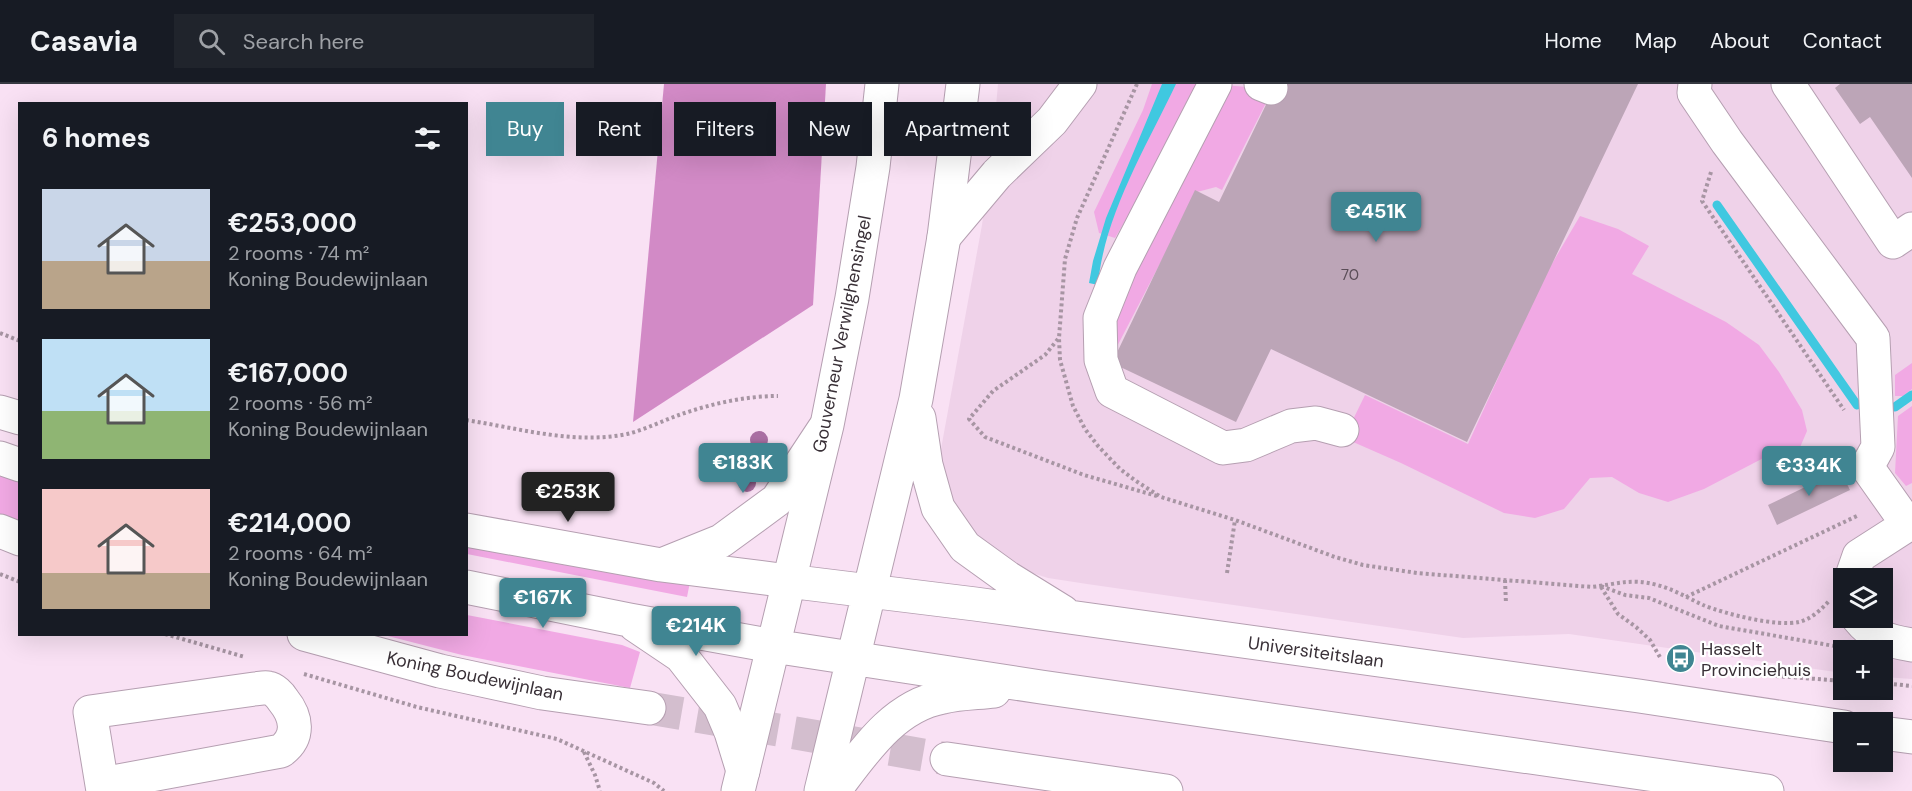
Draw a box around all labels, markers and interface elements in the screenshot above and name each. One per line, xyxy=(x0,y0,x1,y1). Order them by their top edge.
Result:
search box xyxy=(174,14,594,68)
text: Casavia xyxy=(30,23,138,60)
icon: search xyxy=(195,25,228,58)
text: Search here xyxy=(243,27,364,56)
text: Home xyxy=(1544,27,1602,55)
text: Map xyxy=(1635,27,1677,55)
text: About xyxy=(1710,27,1770,55)
text: Contact xyxy=(1803,27,1882,55)
chip: Buy xyxy=(486,102,564,156)
chip: Rent xyxy=(576,102,662,156)
chip: Filters xyxy=(674,102,776,156)
chip: New xyxy=(788,102,872,156)
chip: Apartment xyxy=(884,102,1031,156)
text: 6 homes xyxy=(42,121,150,155)
icon: filters xyxy=(411,122,444,155)
pin: €451K xyxy=(1334,192,1418,243)
text: €451K xyxy=(1345,198,1407,224)
text: €253,000 xyxy=(228,206,357,240)
icon: home xyxy=(90,213,162,285)
street label: Gouverneur Verwilghensingel xyxy=(807,213,877,455)
text: 2 rooms · 74 m² xyxy=(228,240,369,266)
house number: 70 xyxy=(1341,265,1359,285)
text: Koning Boudewijnlaan xyxy=(228,266,428,292)
text: €167,000 xyxy=(228,356,348,390)
icon: home xyxy=(90,363,162,435)
text: 2 rooms · 56 m² xyxy=(228,390,373,416)
text: Koning Boudewijnlaan xyxy=(228,416,428,442)
pin: €183K xyxy=(701,443,785,494)
pin: €334K xyxy=(1767,446,1851,497)
text: €183K xyxy=(713,449,773,475)
text: €334K xyxy=(1776,452,1842,478)
pin: €253K xyxy=(526,472,610,523)
text: €253K xyxy=(536,478,600,504)
text: €214,000 xyxy=(228,506,351,540)
icon: home xyxy=(90,513,162,585)
text: 2 rooms · 64 m² xyxy=(228,540,372,566)
text: Koning Boudewijnlaan xyxy=(228,566,428,592)
map controls xyxy=(1833,568,1893,772)
button: layers xyxy=(1833,568,1893,628)
pin: €167K xyxy=(501,578,585,629)
text: €167K xyxy=(513,584,573,610)
pin: €214K xyxy=(654,606,738,657)
text: €214K xyxy=(666,612,726,638)
street label: Universiteitslaan xyxy=(1246,631,1386,673)
place label: Hasselt Provinciehuis xyxy=(1701,637,1811,682)
button: + xyxy=(1833,640,1893,700)
bus stop icon: Hasselt Provinciehuis xyxy=(1664,643,1696,675)
street label: Koning Boudewijnlaan xyxy=(384,646,566,706)
button: − xyxy=(1833,712,1893,772)

